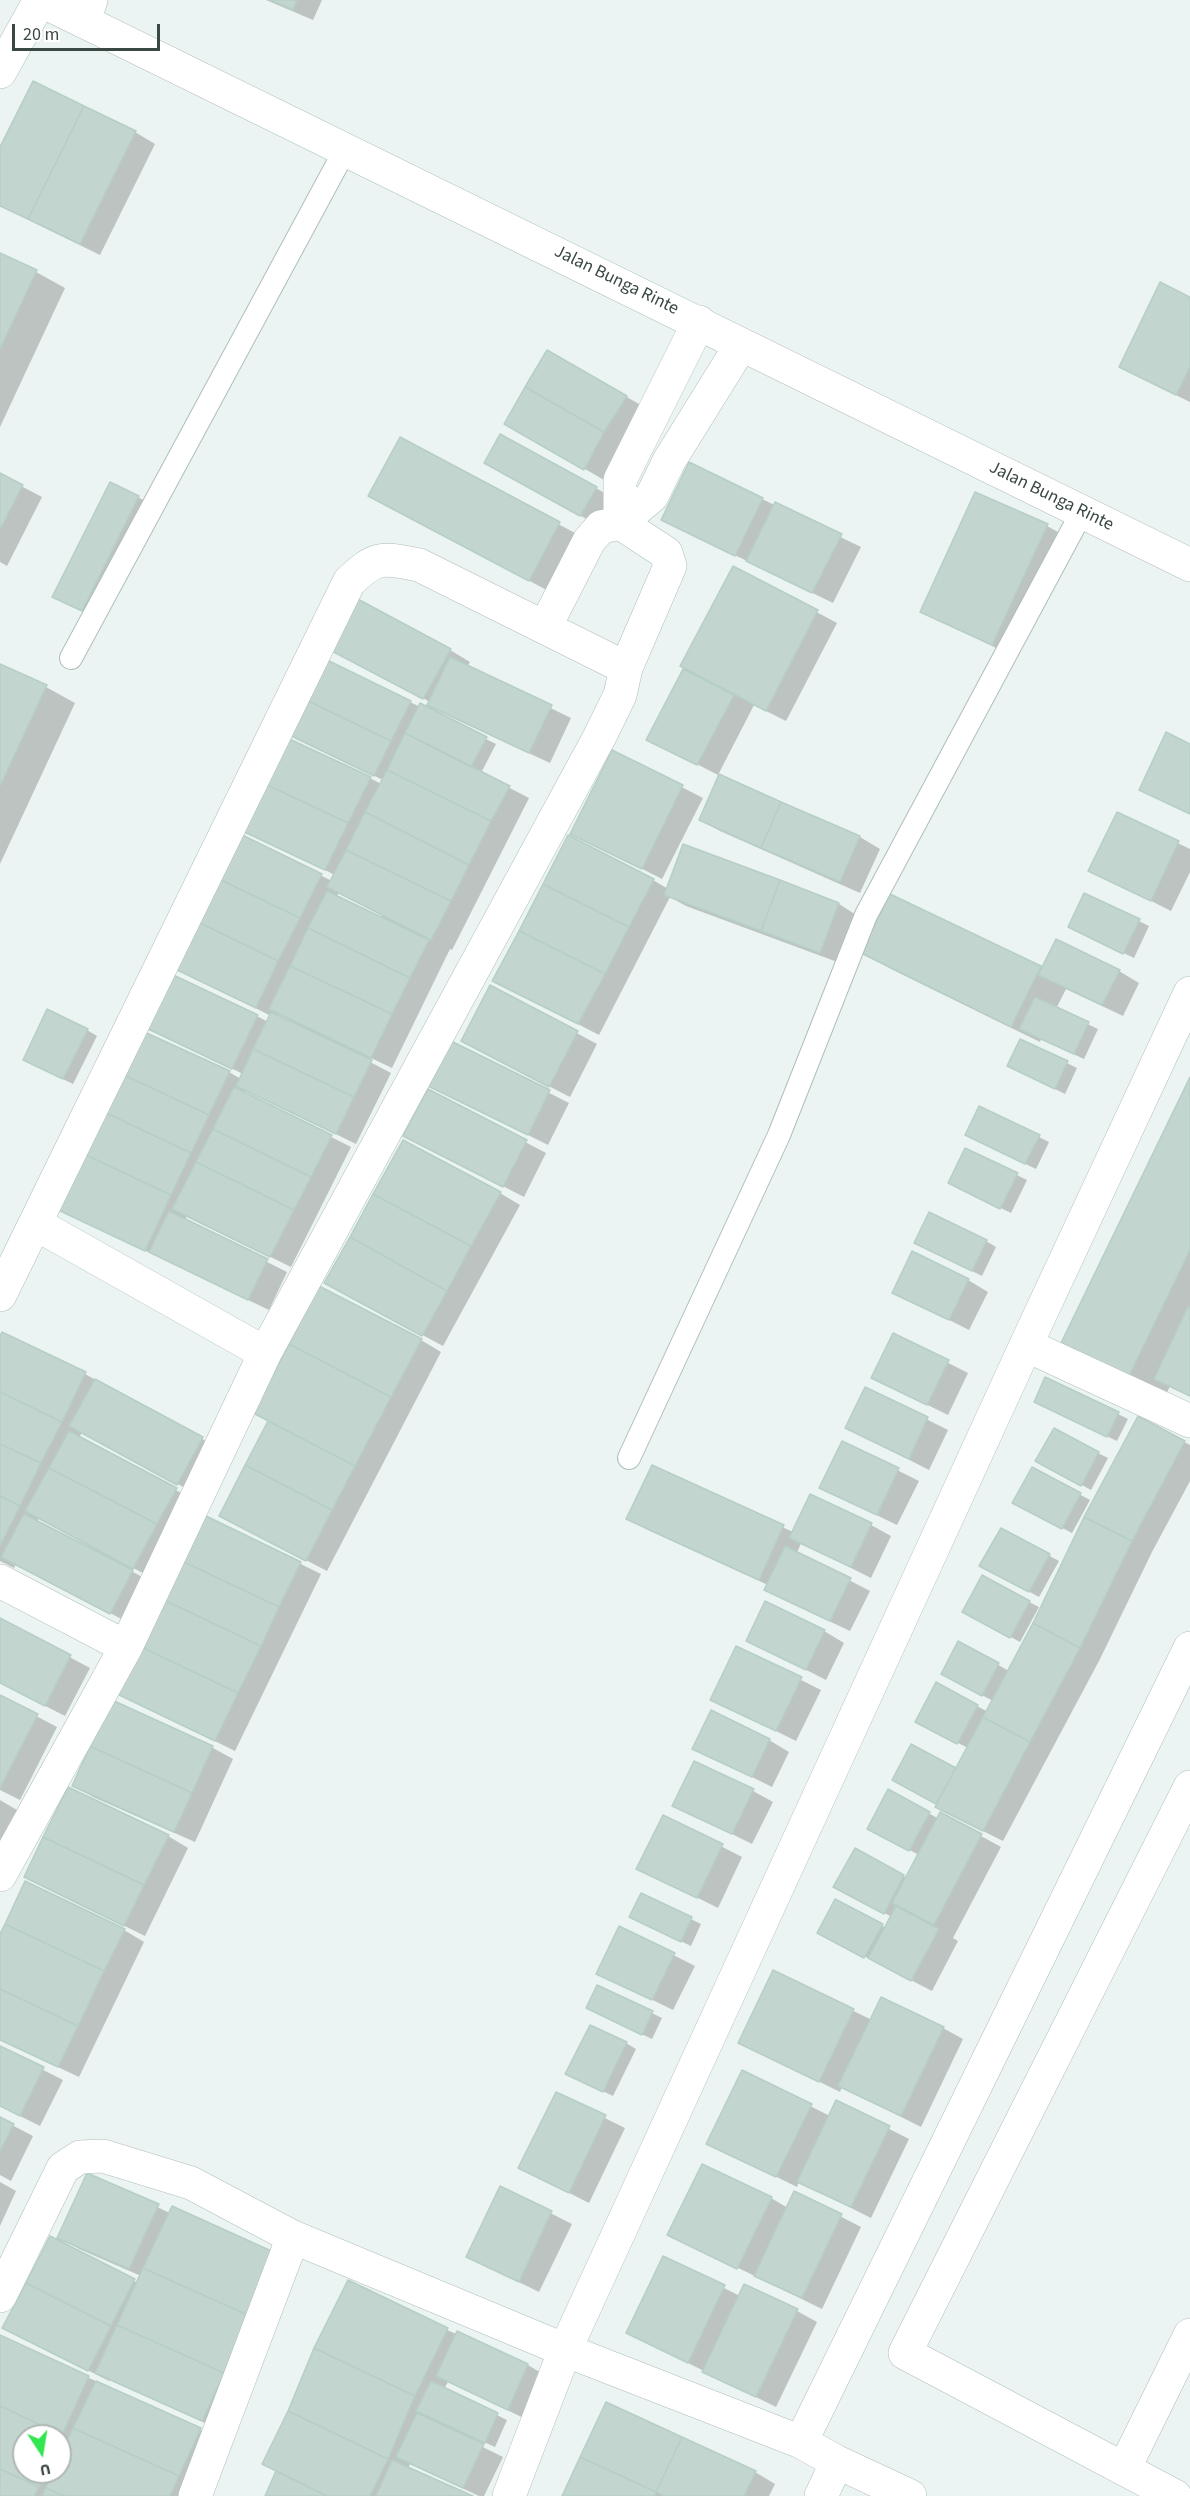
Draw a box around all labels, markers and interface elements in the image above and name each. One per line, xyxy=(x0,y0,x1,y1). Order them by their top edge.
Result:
scale bar xyxy=(15,12,164,50)
text: 20 m xyxy=(23,22,59,47)
street label: Jalan Bunga Rinte xyxy=(550,242,682,320)
street label: Jalan Bunga Rinte xyxy=(985,458,1117,536)
north arrow xyxy=(12,2424,72,2484)
text: U xyxy=(38,2458,53,2482)

